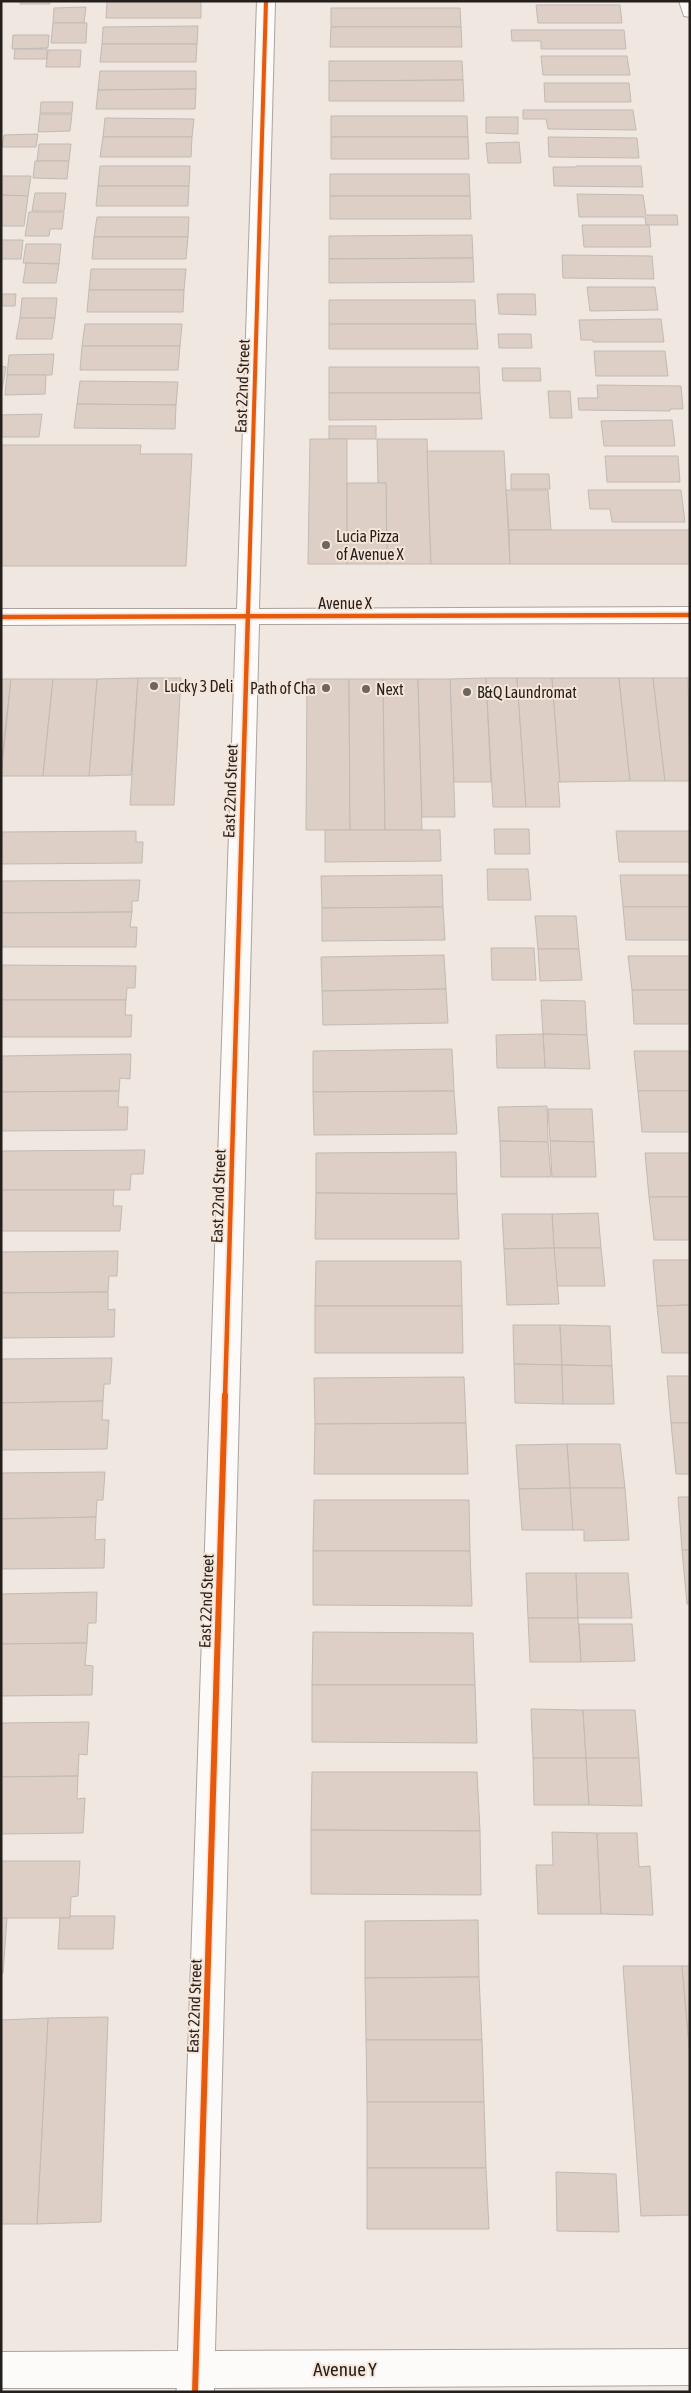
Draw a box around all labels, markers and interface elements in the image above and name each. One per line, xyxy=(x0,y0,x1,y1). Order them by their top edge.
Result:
street label: East 22nd Street xyxy=(231,338,253,433)
place label: Lucia Pizza of Avenue X xyxy=(336,527,405,563)
marker: Lucia Pizza of Avenue X xyxy=(320,539,332,551)
street label: Avenue X xyxy=(318,594,373,612)
place label: Lucky 3 Deli xyxy=(164,677,234,696)
place label: Path of Cha xyxy=(250,679,316,697)
marker: Lucky 3 Deli xyxy=(148,680,160,692)
place label: Next xyxy=(376,680,404,698)
marker: Path of Cha xyxy=(320,682,332,694)
marker: Next xyxy=(360,683,372,695)
place label: B&Q Laundromat xyxy=(477,683,577,701)
marker: B&Q Laundromat xyxy=(461,686,473,698)
street label: East 22nd Street xyxy=(219,743,241,838)
street label: East 22nd Street xyxy=(207,1148,229,1243)
street label: East 22nd Street xyxy=(195,1553,217,1648)
street label: East 22nd Street xyxy=(183,1958,205,2053)
street label: Avenue Y xyxy=(313,2358,377,2380)

